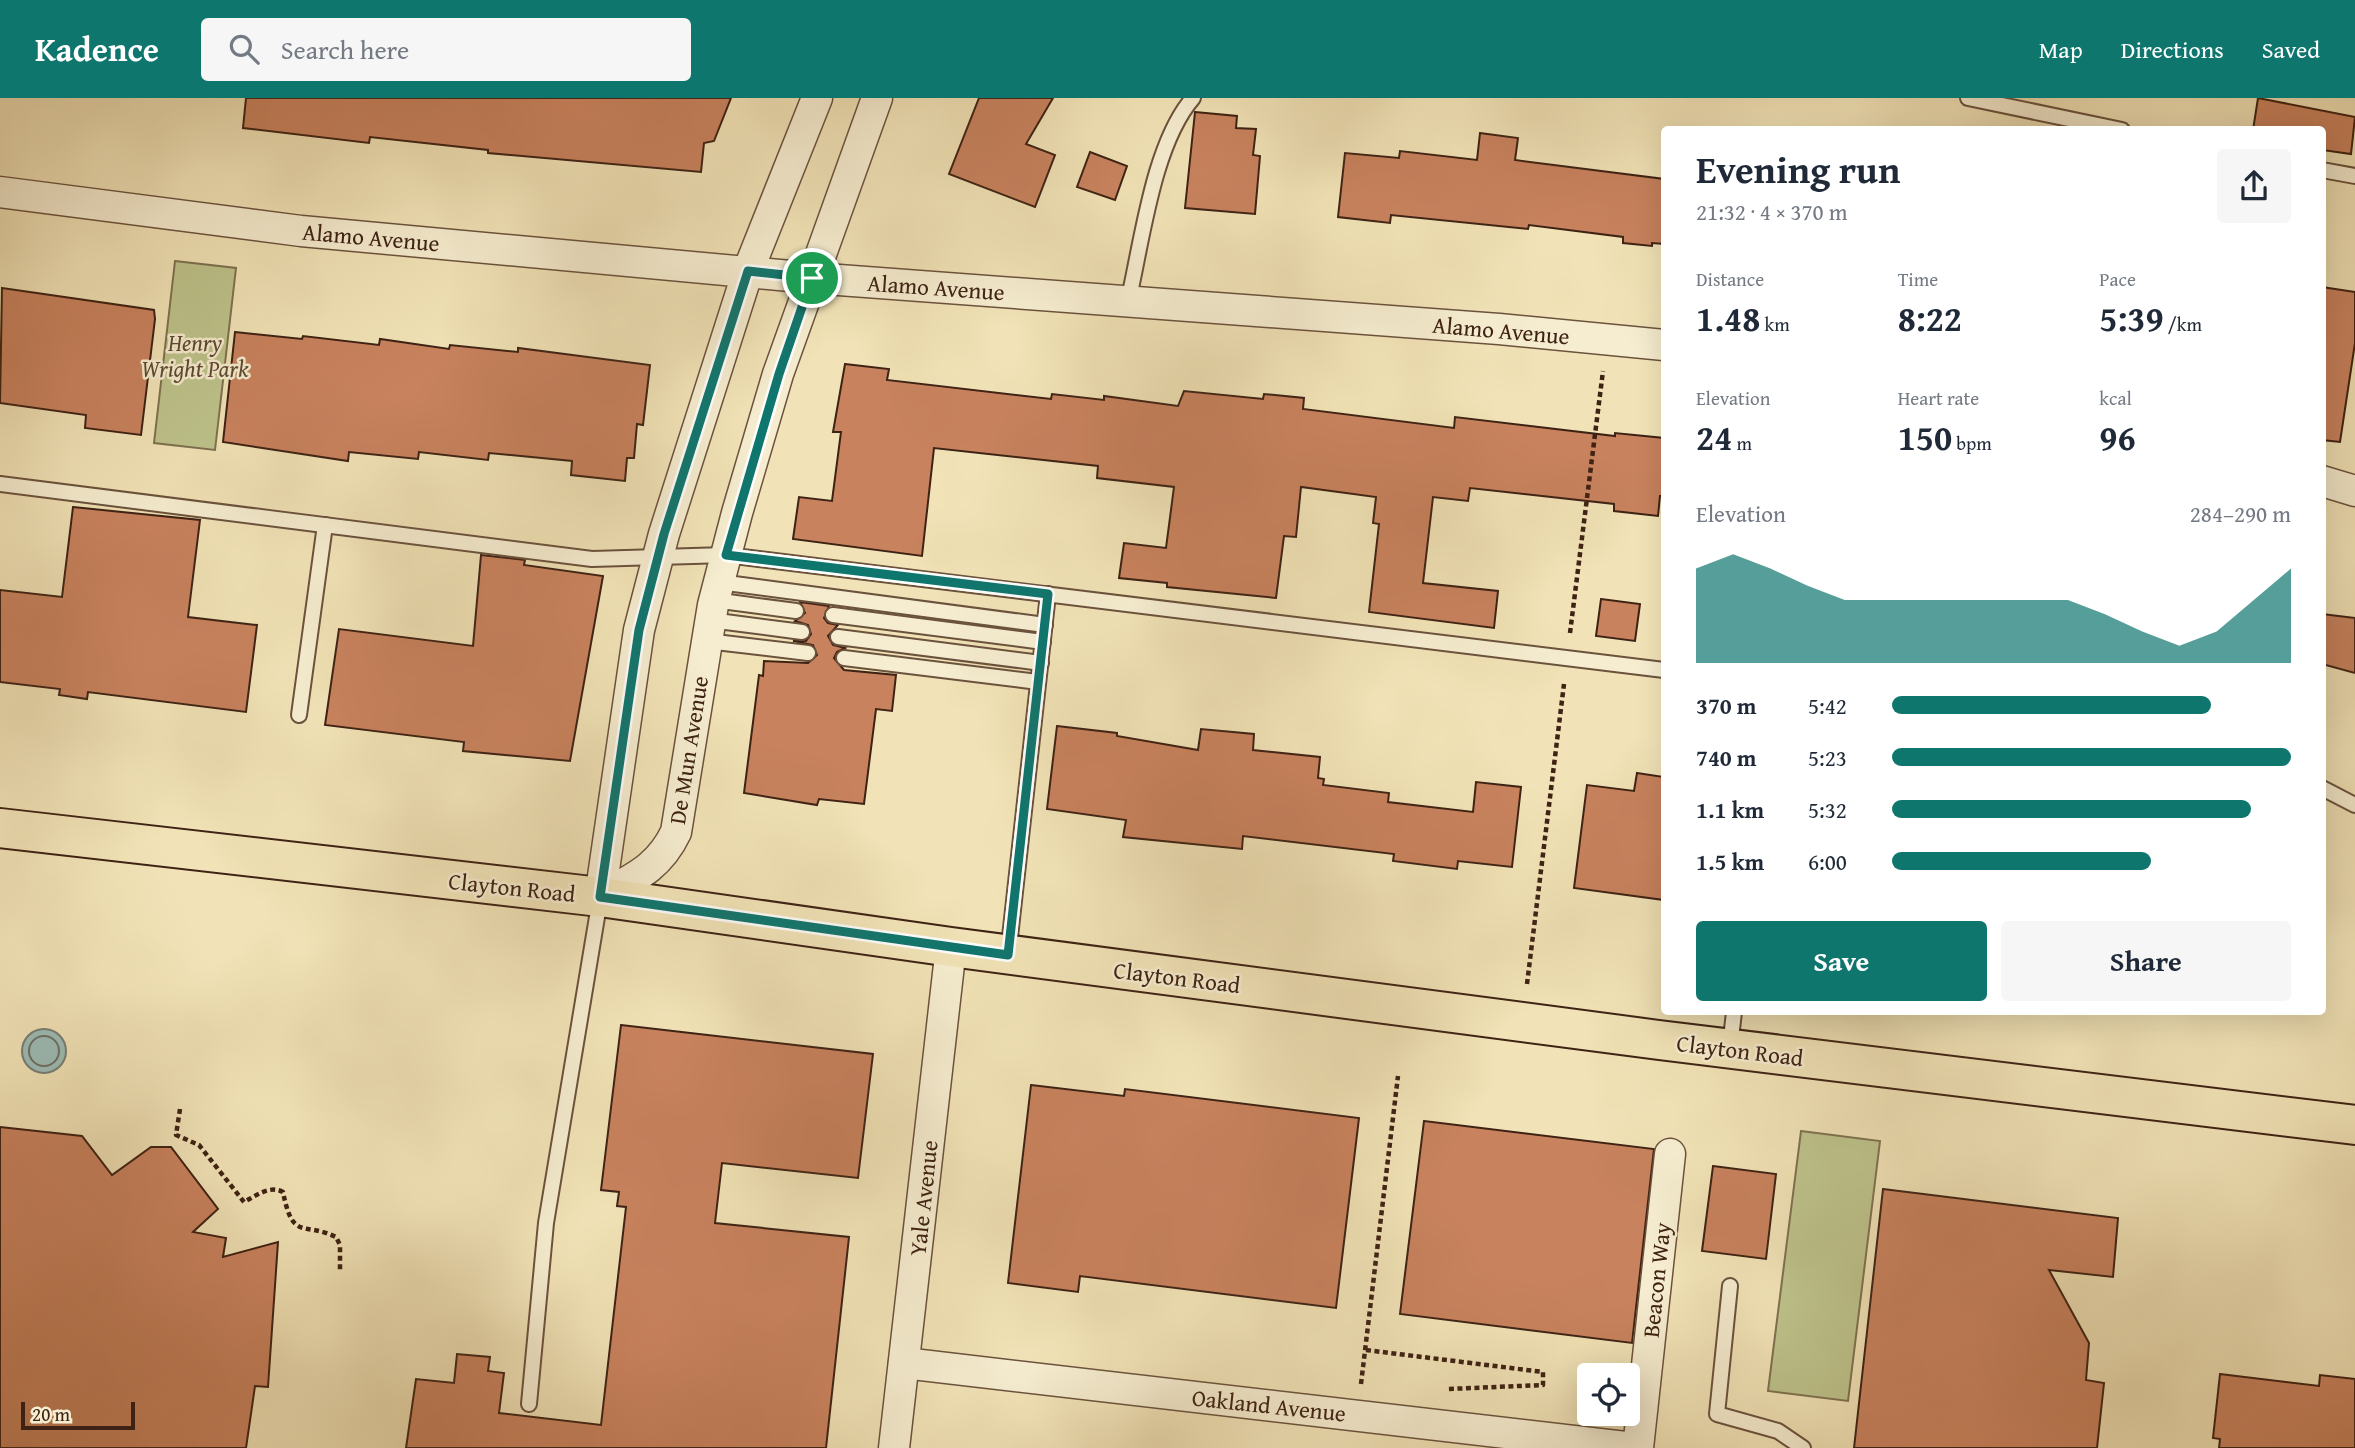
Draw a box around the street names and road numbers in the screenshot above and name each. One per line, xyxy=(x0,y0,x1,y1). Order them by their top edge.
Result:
street label: Alamo Avenue xyxy=(301,215,441,259)
street label: Alamo Avenue xyxy=(866,266,1006,308)
street label: Alamo Avenue xyxy=(1431,308,1571,352)
street label: De Mun Avenue xyxy=(660,673,716,827)
street label: Clayton Road xyxy=(447,864,578,910)
street label: Clayton Road xyxy=(1112,953,1243,1001)
street label: Clayton Road xyxy=(1675,1026,1806,1074)
street label: Yale Avenue xyxy=(901,1138,945,1258)
street label: Beacon Way xyxy=(1634,1220,1679,1339)
street label: Oakland Avenue xyxy=(1190,1381,1348,1429)

